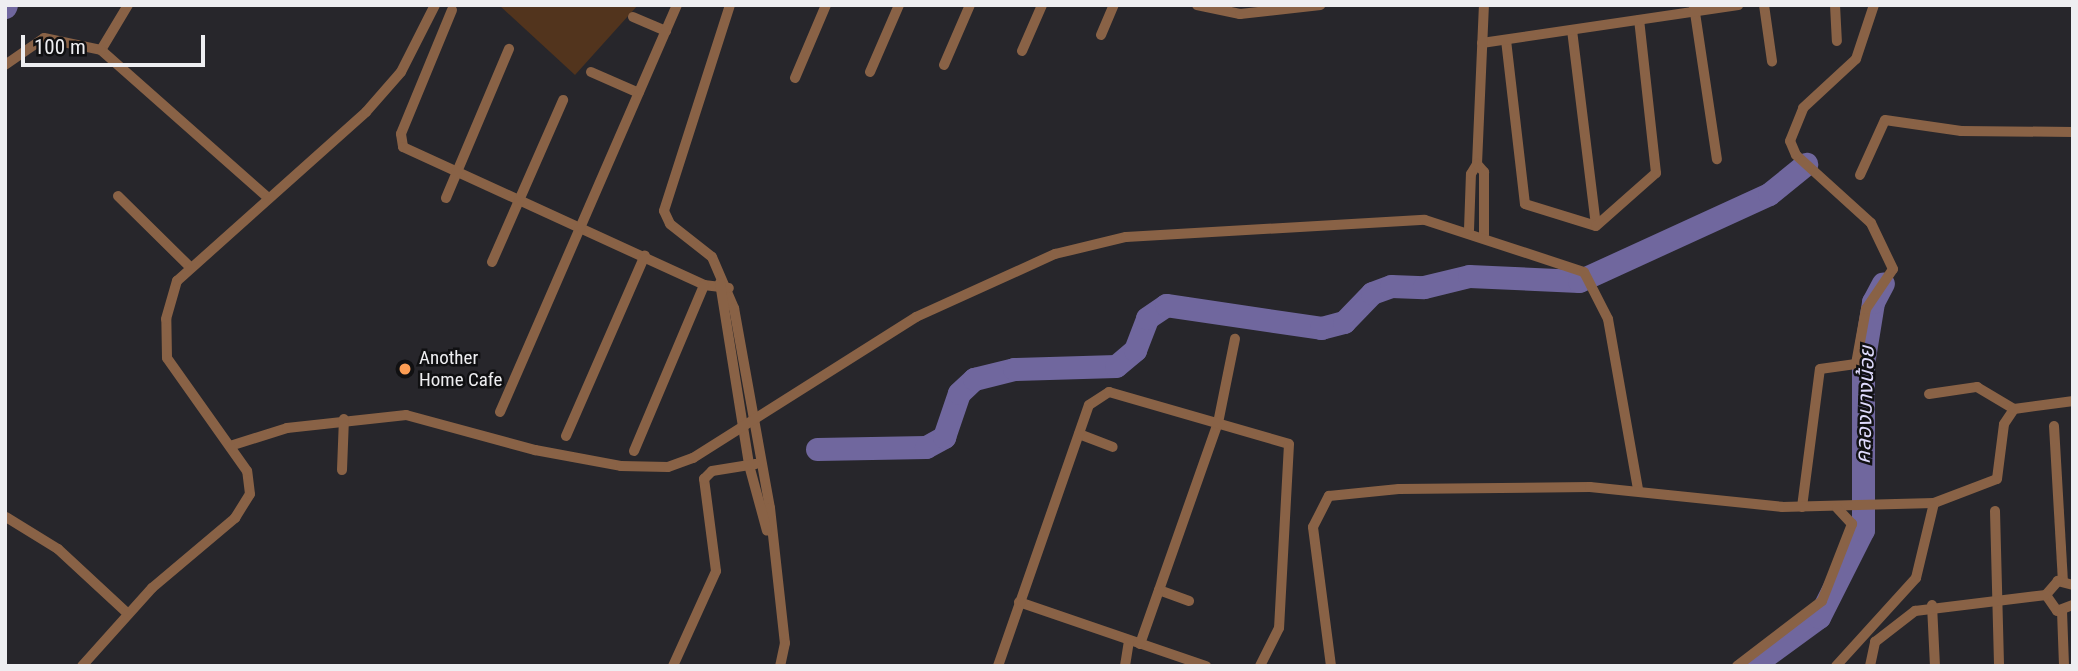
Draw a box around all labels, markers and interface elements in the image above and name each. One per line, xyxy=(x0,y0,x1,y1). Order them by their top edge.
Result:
scale bar xyxy=(24,21,208,65)
text: 100 m xyxy=(34,35,86,59)
water label: คลองบางน้อย xyxy=(1850,346,1880,464)
place label: Another Home Cafe xyxy=(419,347,502,391)
marker: Another Home Cafe xyxy=(397,361,413,377)

